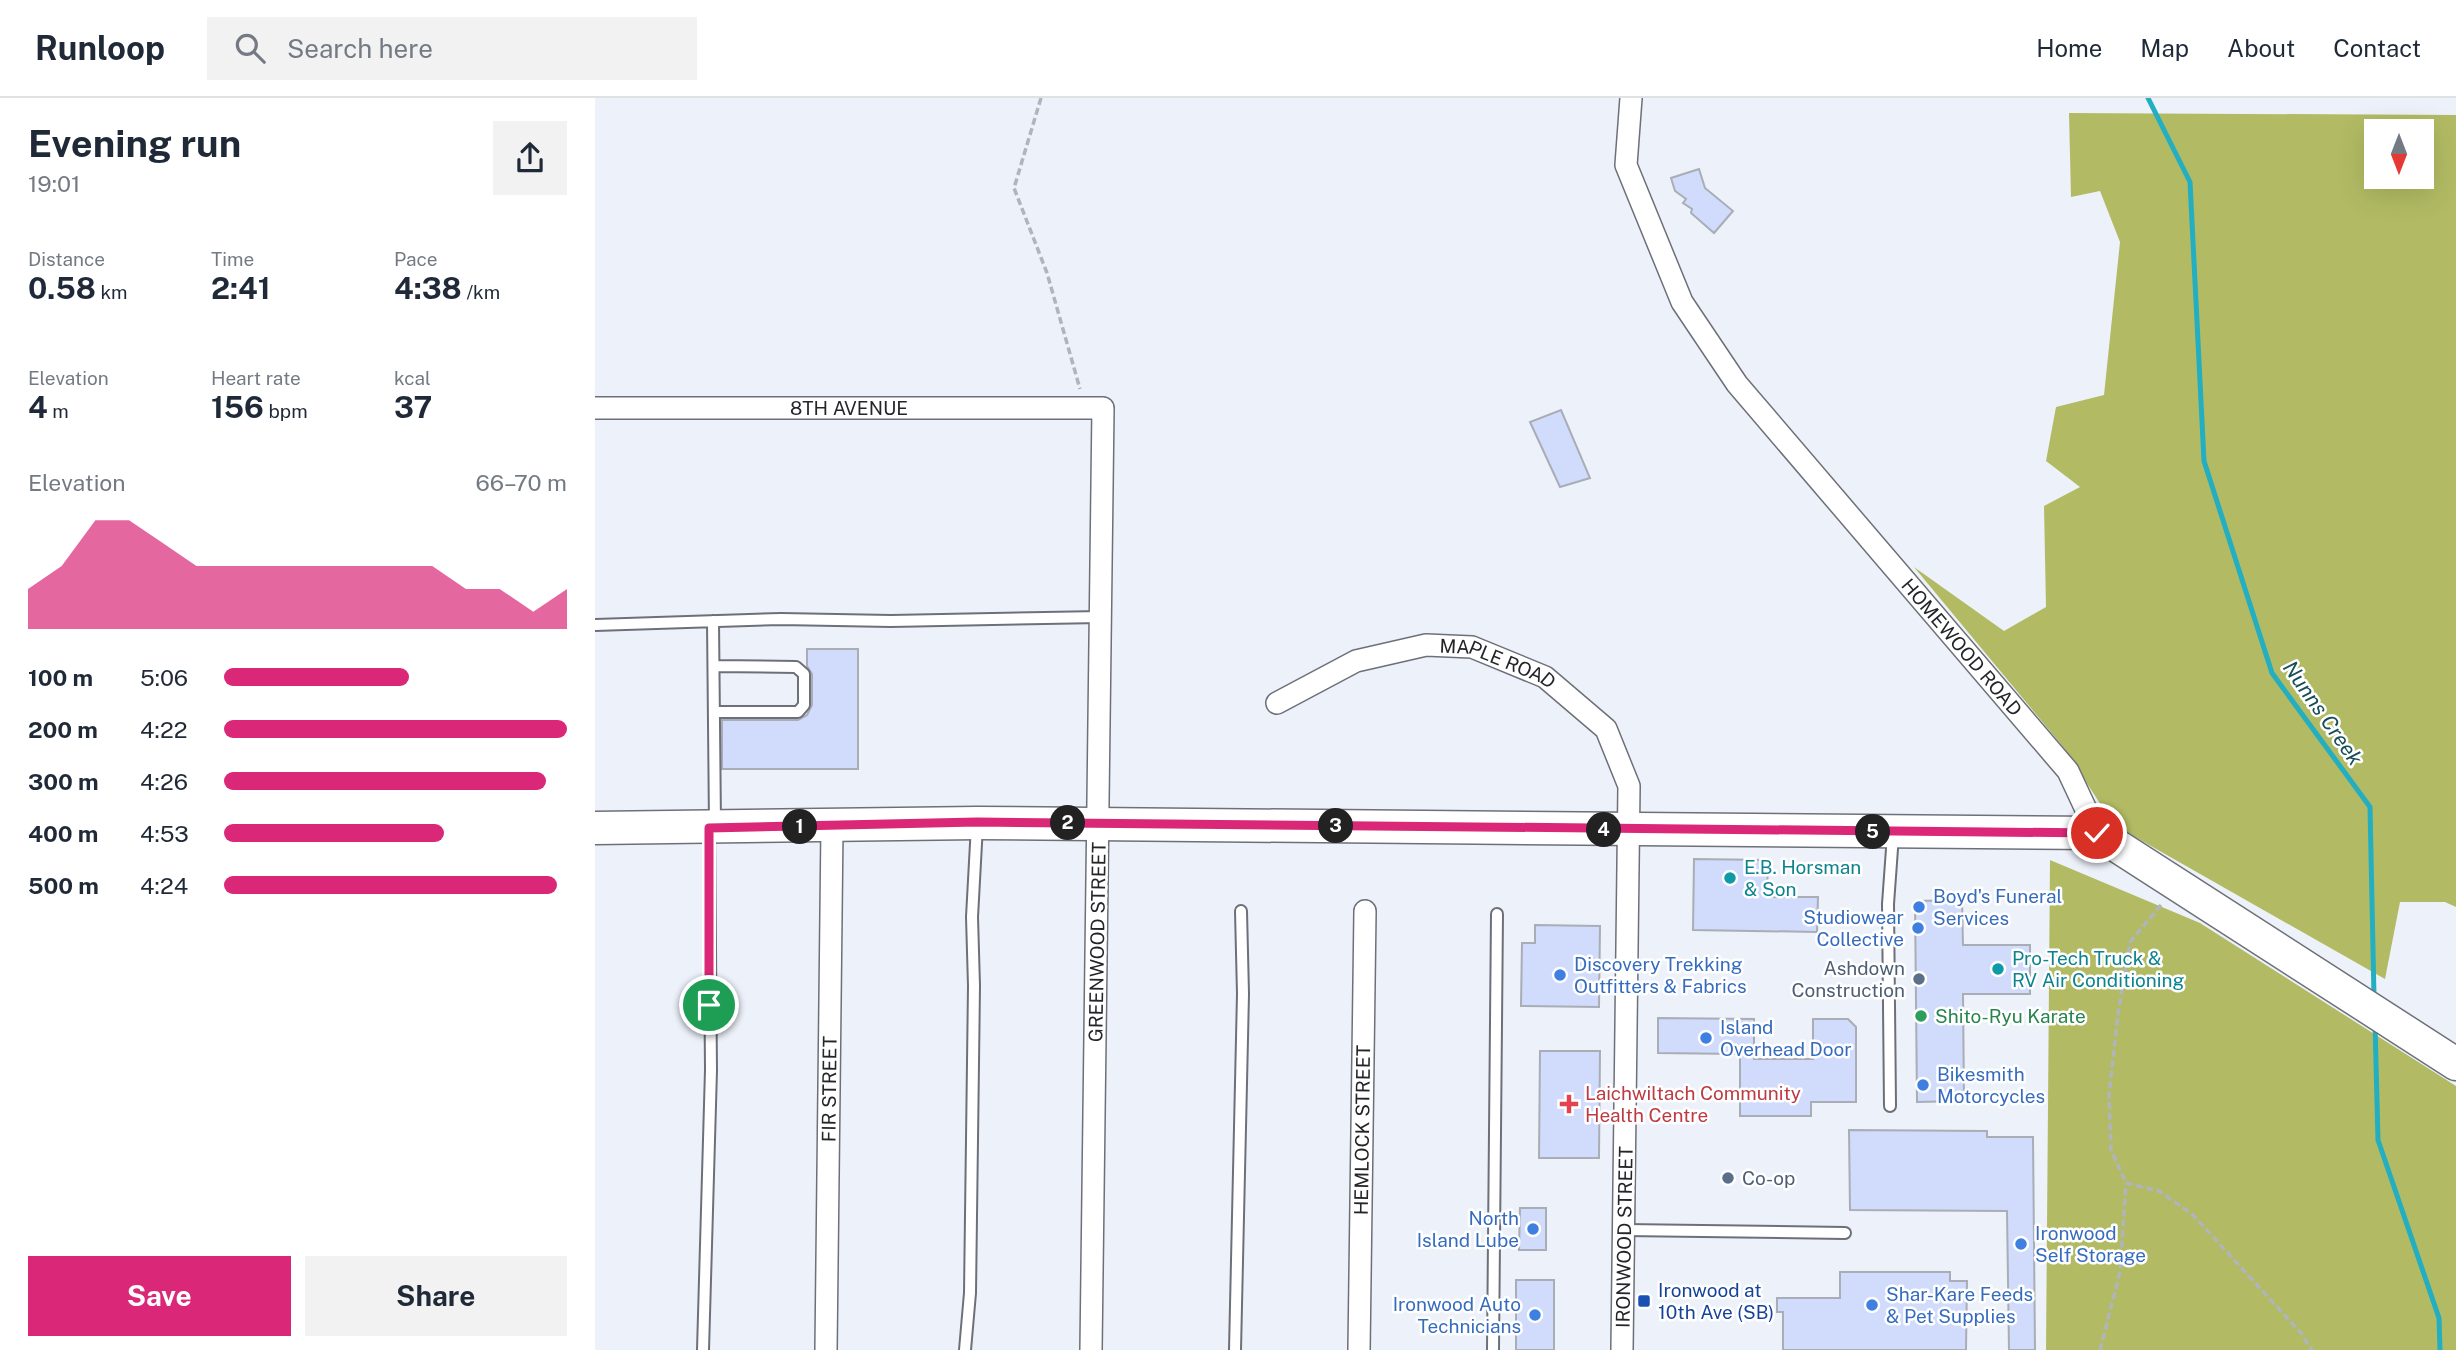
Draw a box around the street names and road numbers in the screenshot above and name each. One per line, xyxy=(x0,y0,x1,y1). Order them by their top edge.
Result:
street label: 8TH AVENUE xyxy=(790,397,908,419)
street label: HOMEWOOD ROAD xyxy=(1897,574,2027,720)
street label: MAPLE ROAD xyxy=(1439,635,1561,693)
street label: GREENWOOD STREET xyxy=(1084,842,1110,1042)
street label: FIR STREET xyxy=(817,1036,841,1142)
street label: HEMLOCK STREET xyxy=(1350,1045,1374,1215)
street label: IRONWOOD STREET xyxy=(1611,1146,1637,1328)

